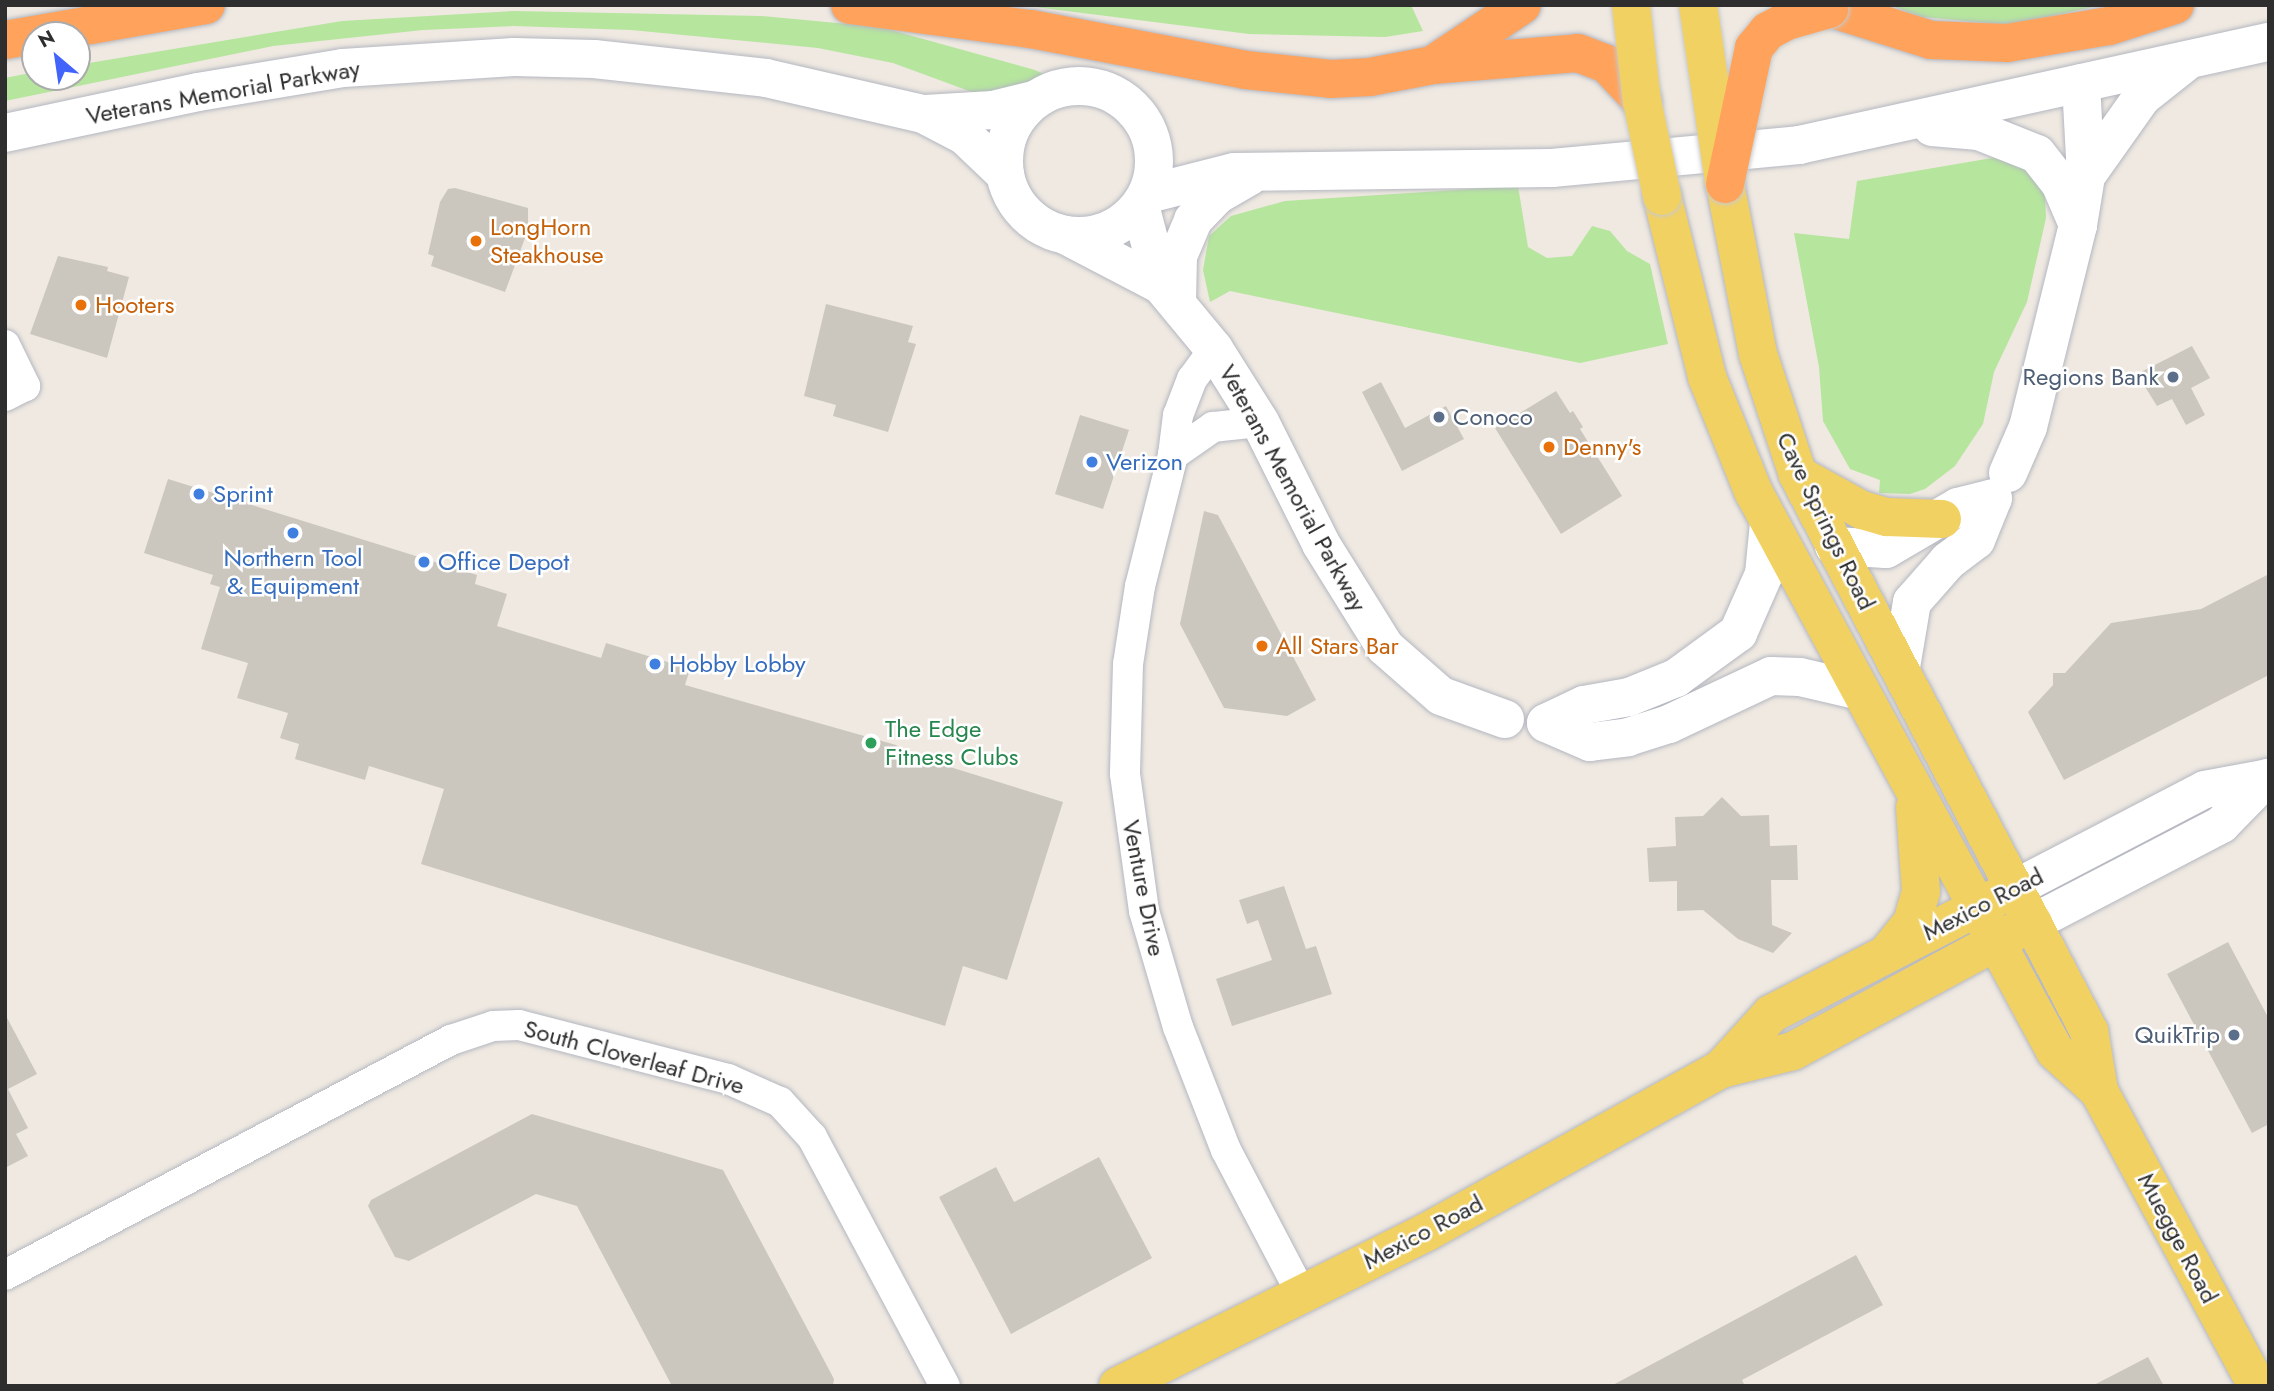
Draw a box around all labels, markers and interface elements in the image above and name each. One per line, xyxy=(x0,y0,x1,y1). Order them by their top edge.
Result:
north arrow xyxy=(21,21,91,91)
text: N xyxy=(33,23,60,54)
street label: Veterans Memorial Parkway xyxy=(84,54,362,130)
place label: LongHorn Steakhouse xyxy=(490,213,604,269)
marker: LongHorn Steakhouse xyxy=(468,233,484,249)
place label: Hooters xyxy=(95,291,174,319)
marker: Hooters xyxy=(73,297,89,313)
street label: Veterans Memorial Parkway xyxy=(1213,360,1373,616)
place label: Regions Bank xyxy=(2023,363,2159,391)
marker: Regions Bank xyxy=(2165,369,2181,385)
place label: Conoco xyxy=(1453,403,1533,431)
marker: Conoco xyxy=(1431,409,1447,425)
street label: Cave Springs Road xyxy=(1771,428,1881,614)
place label: Denny's xyxy=(1563,433,1641,461)
marker: Denny's xyxy=(1541,439,1557,455)
place label: Verizon xyxy=(1106,448,1183,476)
marker: Verizon xyxy=(1084,454,1100,470)
place label: Sprint xyxy=(213,480,273,508)
marker: Sprint xyxy=(191,486,207,502)
marker: Northern Tool & Equipment xyxy=(285,525,301,541)
place label: Northern Tool & Equipment xyxy=(223,544,363,600)
place label: Office Depot xyxy=(438,548,569,576)
marker: Office Depot xyxy=(416,554,432,570)
place label: All Stars Bar xyxy=(1276,632,1399,660)
marker: All Stars Bar xyxy=(1254,638,1270,654)
place label: Hobby Lobby xyxy=(669,650,805,678)
marker: Hobby Lobby xyxy=(647,656,663,672)
place label: The Edge Fitness Clubs xyxy=(885,715,1018,771)
marker: The Edge Fitness Clubs xyxy=(863,735,879,751)
street label: Venture Drive xyxy=(1117,818,1171,958)
street label: Mexico Road xyxy=(1918,861,2048,947)
street label: South Cloverleaf Drive xyxy=(521,1014,747,1100)
place label: QuikTrip xyxy=(2135,1021,2220,1049)
marker: QuikTrip xyxy=(2226,1027,2242,1043)
street label: Muegge Road xyxy=(2132,1168,2224,1308)
street label: Mexico Road xyxy=(1358,1188,1488,1276)

